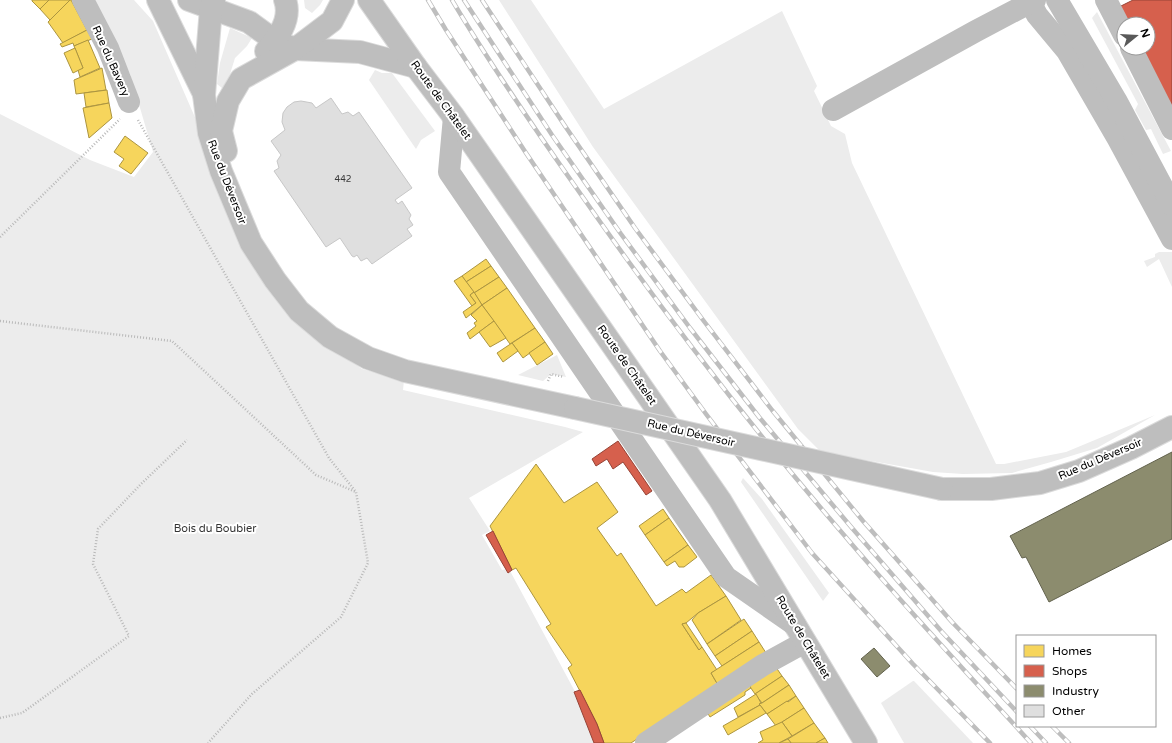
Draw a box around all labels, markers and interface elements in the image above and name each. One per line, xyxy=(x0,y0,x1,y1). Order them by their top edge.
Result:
north arrow xyxy=(1116,16,1156,56)
street label: Rue du Bavery xyxy=(90,24,132,98)
text: N xyxy=(1137,27,1153,39)
street label: Route de Châtelet xyxy=(408,58,474,142)
street label: Rue du Déversoir xyxy=(205,138,249,227)
house number: 442 xyxy=(335,174,351,185)
street label: Route de Châtelet xyxy=(595,323,659,407)
street label: Rue du Déversoir xyxy=(646,417,737,450)
street label: Rue du Déversoir xyxy=(1056,435,1144,482)
park label: Bois du Boubier xyxy=(174,522,257,535)
street label: Route de Châtelet xyxy=(773,593,833,681)
legend xyxy=(1016,635,1156,727)
text: Homes xyxy=(1052,644,1092,658)
text: Shops xyxy=(1052,664,1087,678)
text: Industry xyxy=(1052,684,1099,698)
text: Other xyxy=(1052,704,1085,718)

